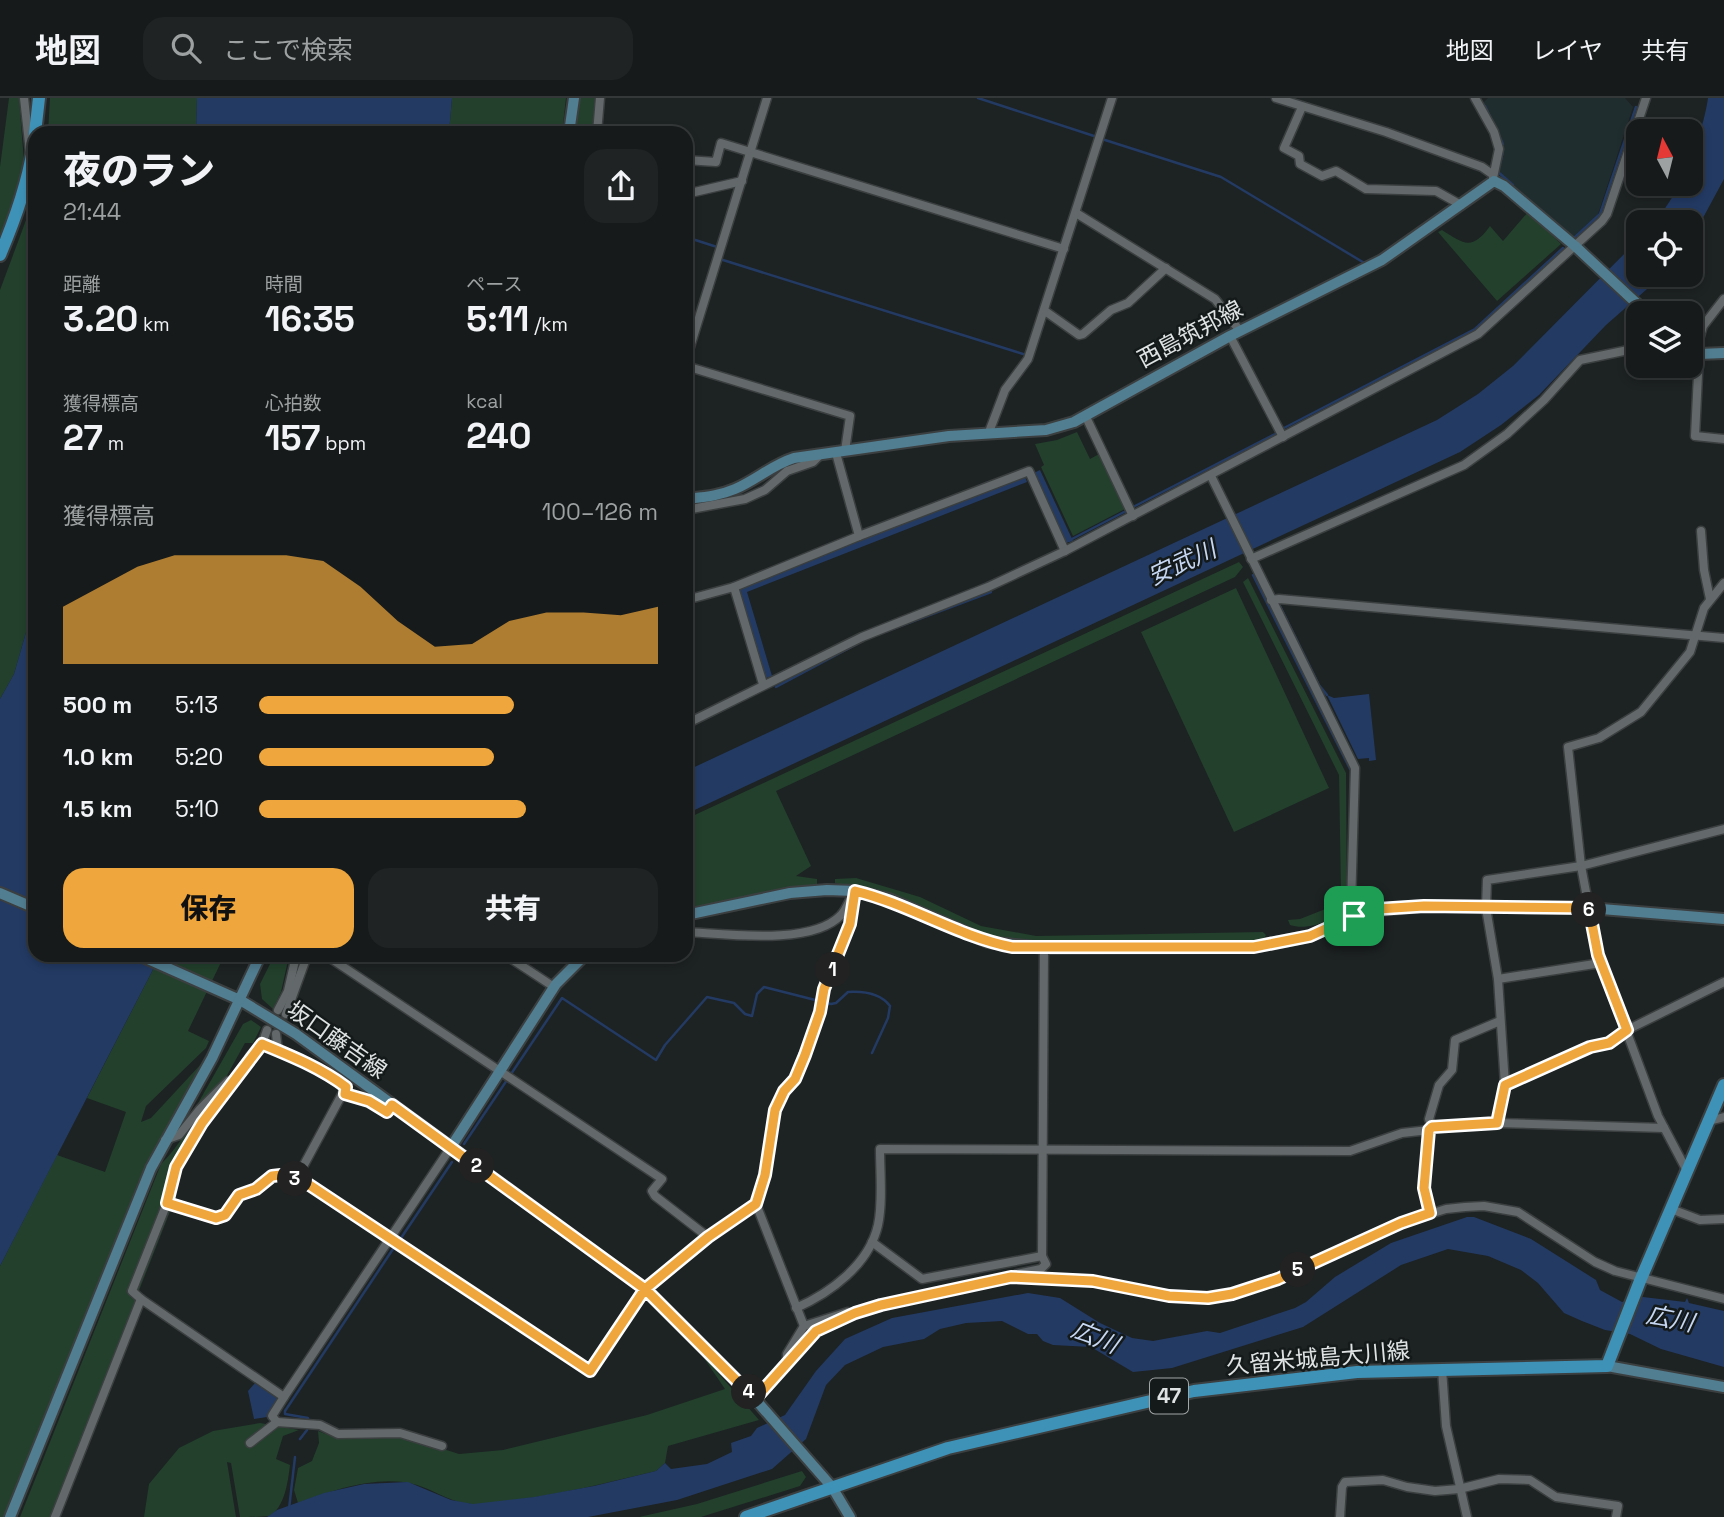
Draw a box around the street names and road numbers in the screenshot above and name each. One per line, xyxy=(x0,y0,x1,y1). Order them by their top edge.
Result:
street label: 西島筑邦線 xyxy=(1132,294,1248,374)
street label: 坂口藤吉線 xyxy=(281,995,393,1085)
street label: 久留米城島大川線 xyxy=(1225,1335,1411,1381)
road number: 47 xyxy=(1150,1378,1188,1414)

